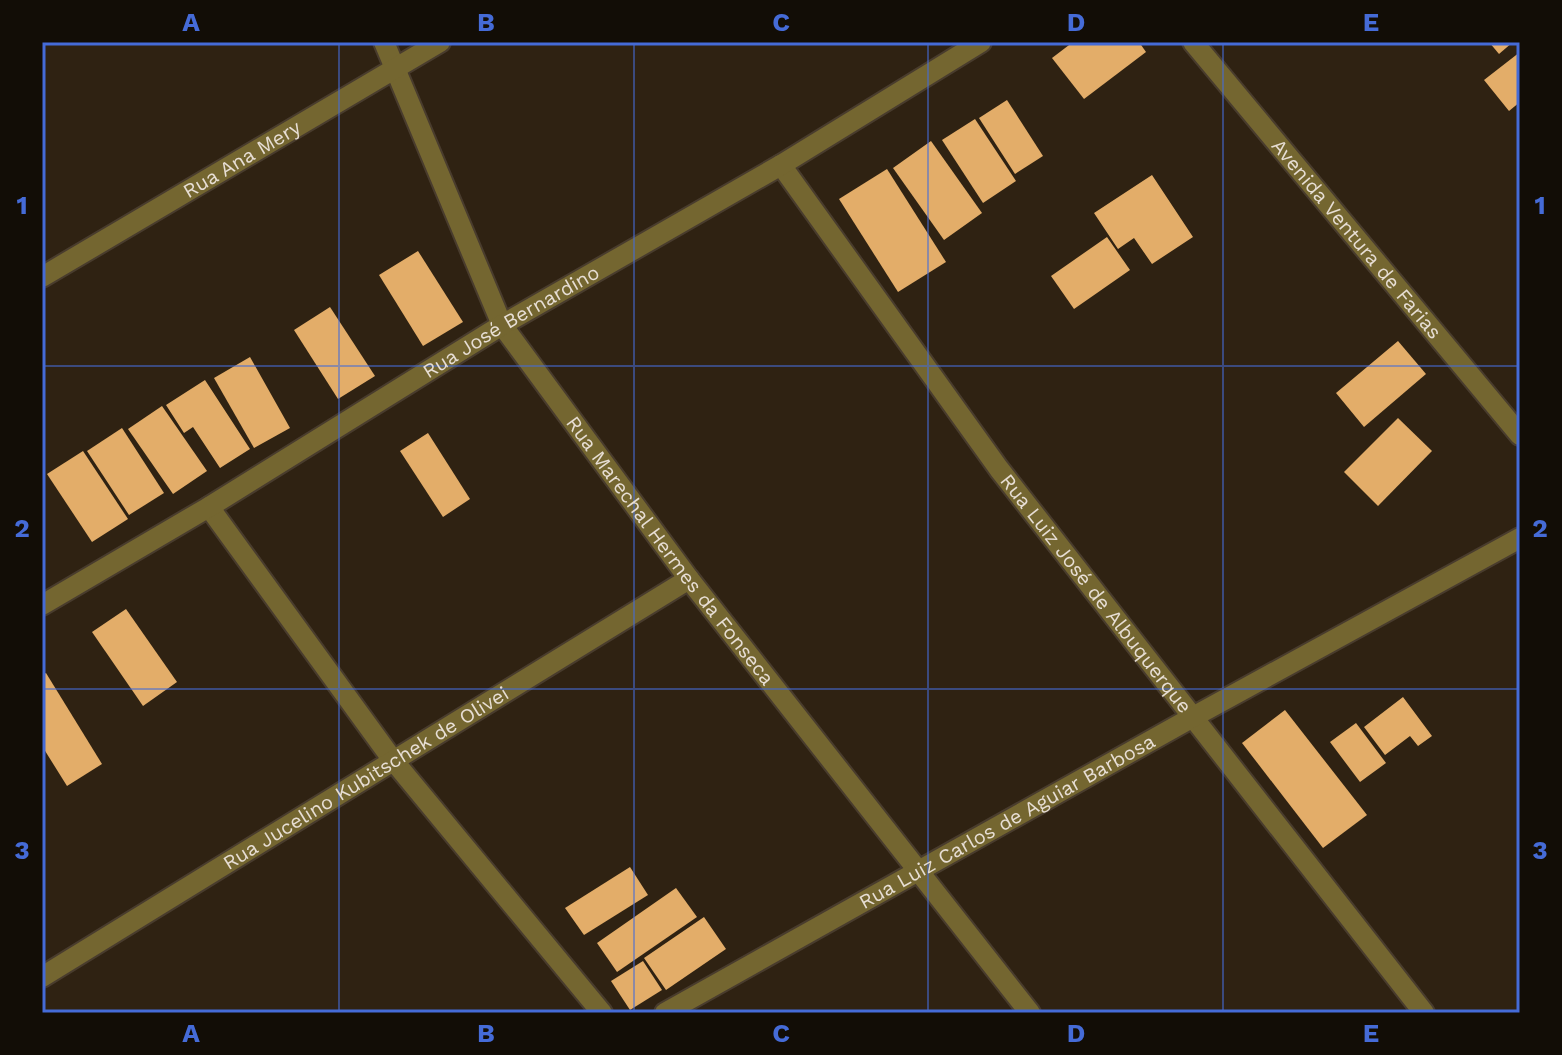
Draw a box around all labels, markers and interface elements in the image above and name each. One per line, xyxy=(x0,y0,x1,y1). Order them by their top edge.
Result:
text: A xyxy=(182,7,200,37)
text: B xyxy=(477,7,495,37)
text: C xyxy=(772,7,790,37)
text: D xyxy=(1067,7,1085,37)
text: E xyxy=(1363,7,1379,37)
street label: Rua Ana Mery xyxy=(179,115,306,203)
street label: Avenida Ventura de Farias xyxy=(1267,134,1447,344)
text: 1 xyxy=(16,190,28,220)
text: 1 xyxy=(1534,190,1546,220)
street label: Rua José Bernardino xyxy=(418,260,603,383)
street label: Rua Marechal Hermes da Fonseca xyxy=(561,411,780,690)
street label: Rua Luiz José de Albuquerque xyxy=(995,469,1197,718)
text: 2 xyxy=(14,513,30,543)
text: 2 xyxy=(1532,513,1548,543)
street label: Rua Jucelino Kubitschek de Olivei xyxy=(218,681,513,875)
street label: Rua Luiz Carlos de Aguiar Barbosa xyxy=(855,729,1159,914)
text: 3 xyxy=(14,835,30,865)
text: 3 xyxy=(1532,835,1548,865)
text: A xyxy=(182,1018,200,1048)
text: B xyxy=(477,1018,495,1048)
text: C xyxy=(772,1018,790,1048)
text: D xyxy=(1067,1018,1085,1048)
text: E xyxy=(1363,1018,1379,1048)

